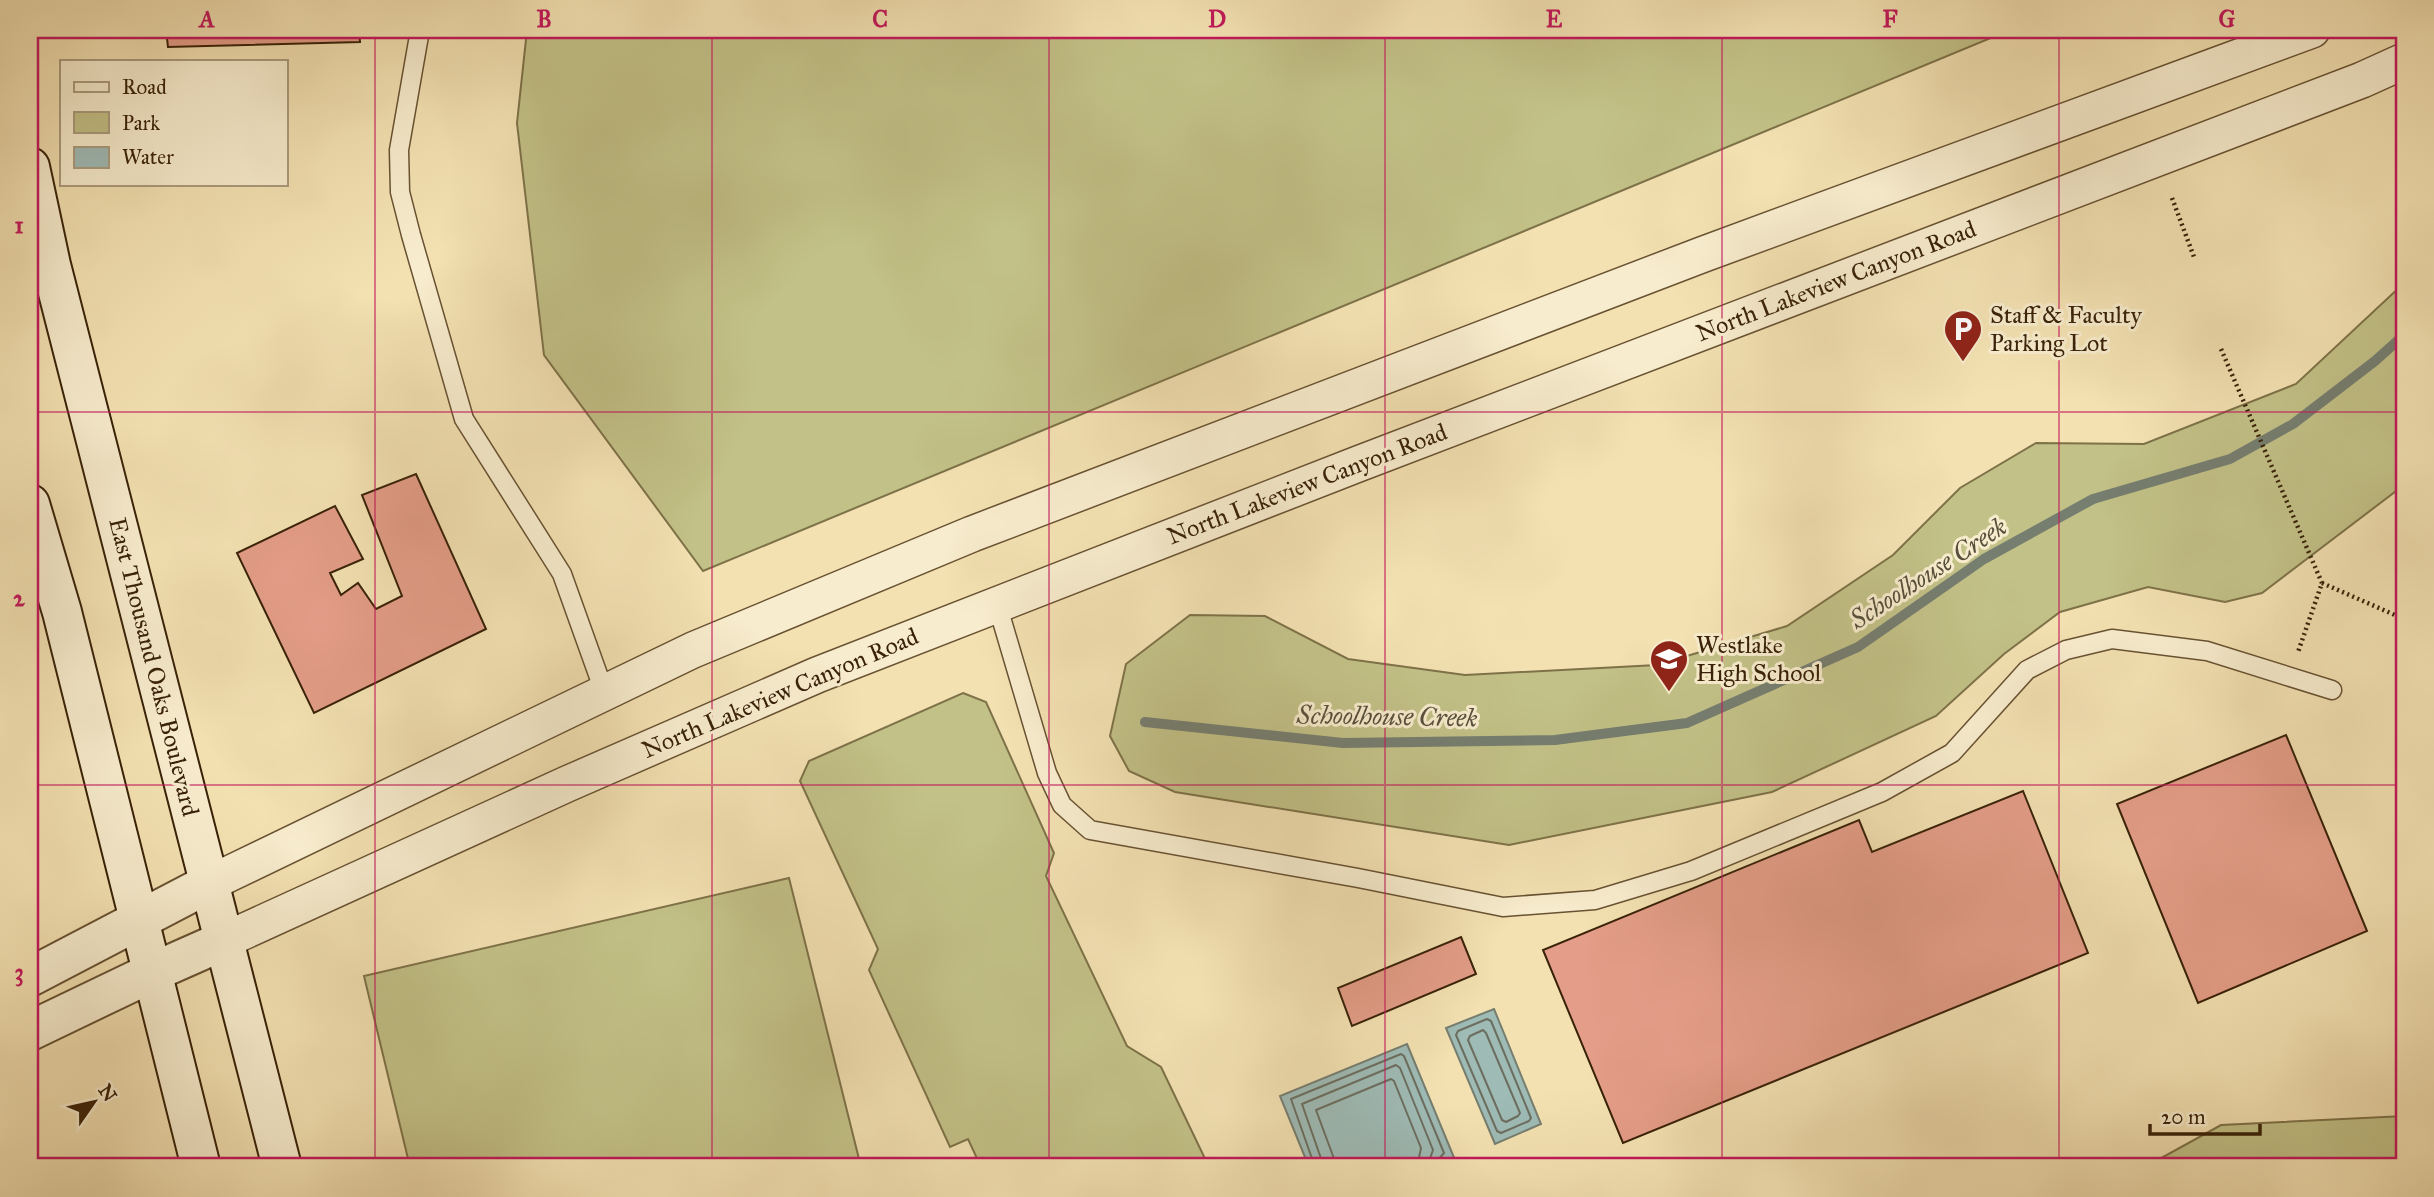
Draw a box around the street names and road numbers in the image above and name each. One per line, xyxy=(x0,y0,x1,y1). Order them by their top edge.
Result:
street label: North Lakeview Canyon Road xyxy=(1692,214,1980,348)
street label: North Lakeview Canyon Road xyxy=(1163,417,1451,551)
street label: East Thousand Oaks Boulevard xyxy=(102,514,206,820)
street label: North Lakeview Canyon Road xyxy=(637,621,923,765)

